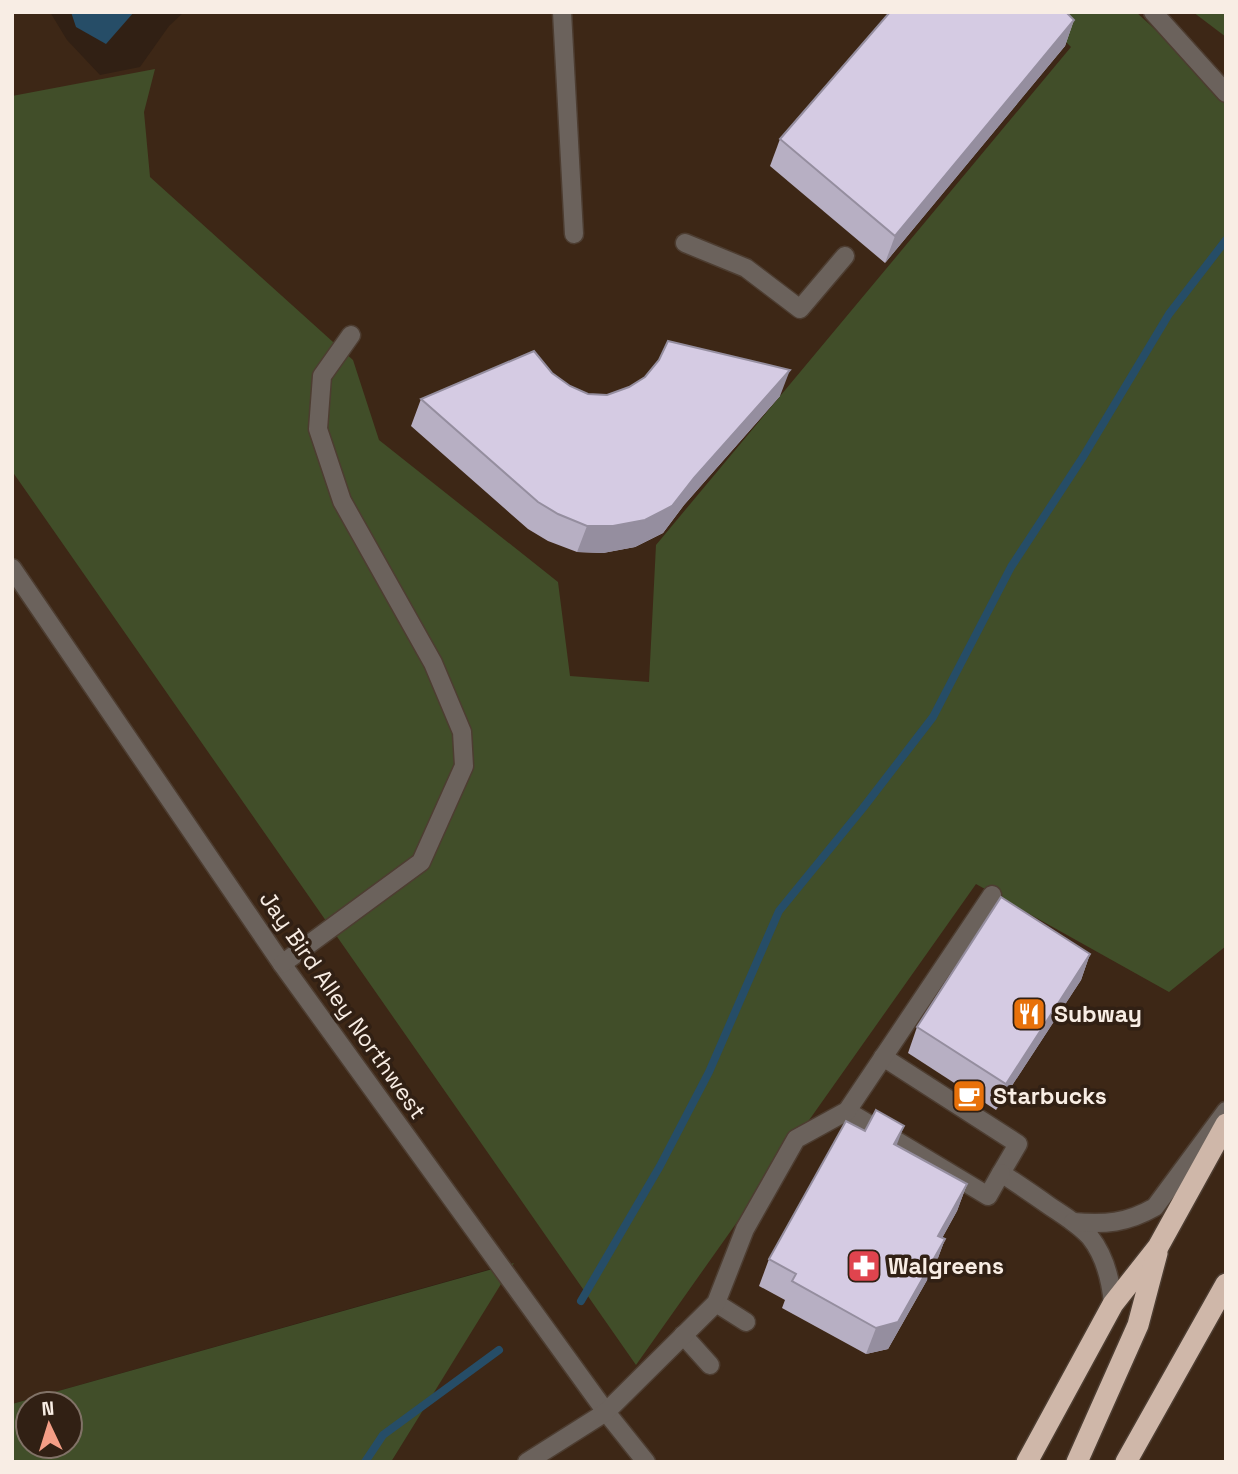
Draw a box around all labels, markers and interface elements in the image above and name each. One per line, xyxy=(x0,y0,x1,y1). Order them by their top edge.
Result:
street label: Jay Bird Alley Northwest xyxy=(253,885,433,1125)
restaurant icon: Subway xyxy=(1010,995,1048,1033)
place label: Subway xyxy=(1054,999,1142,1029)
cafe icon: Starbucks xyxy=(950,1077,988,1115)
place label: Starbucks xyxy=(993,1081,1107,1111)
pharmacy icon: Walgreens xyxy=(845,1247,883,1285)
place label: Walgreens xyxy=(888,1251,1004,1281)
north arrow xyxy=(14,1390,84,1460)
text: N xyxy=(41,1396,55,1421)

